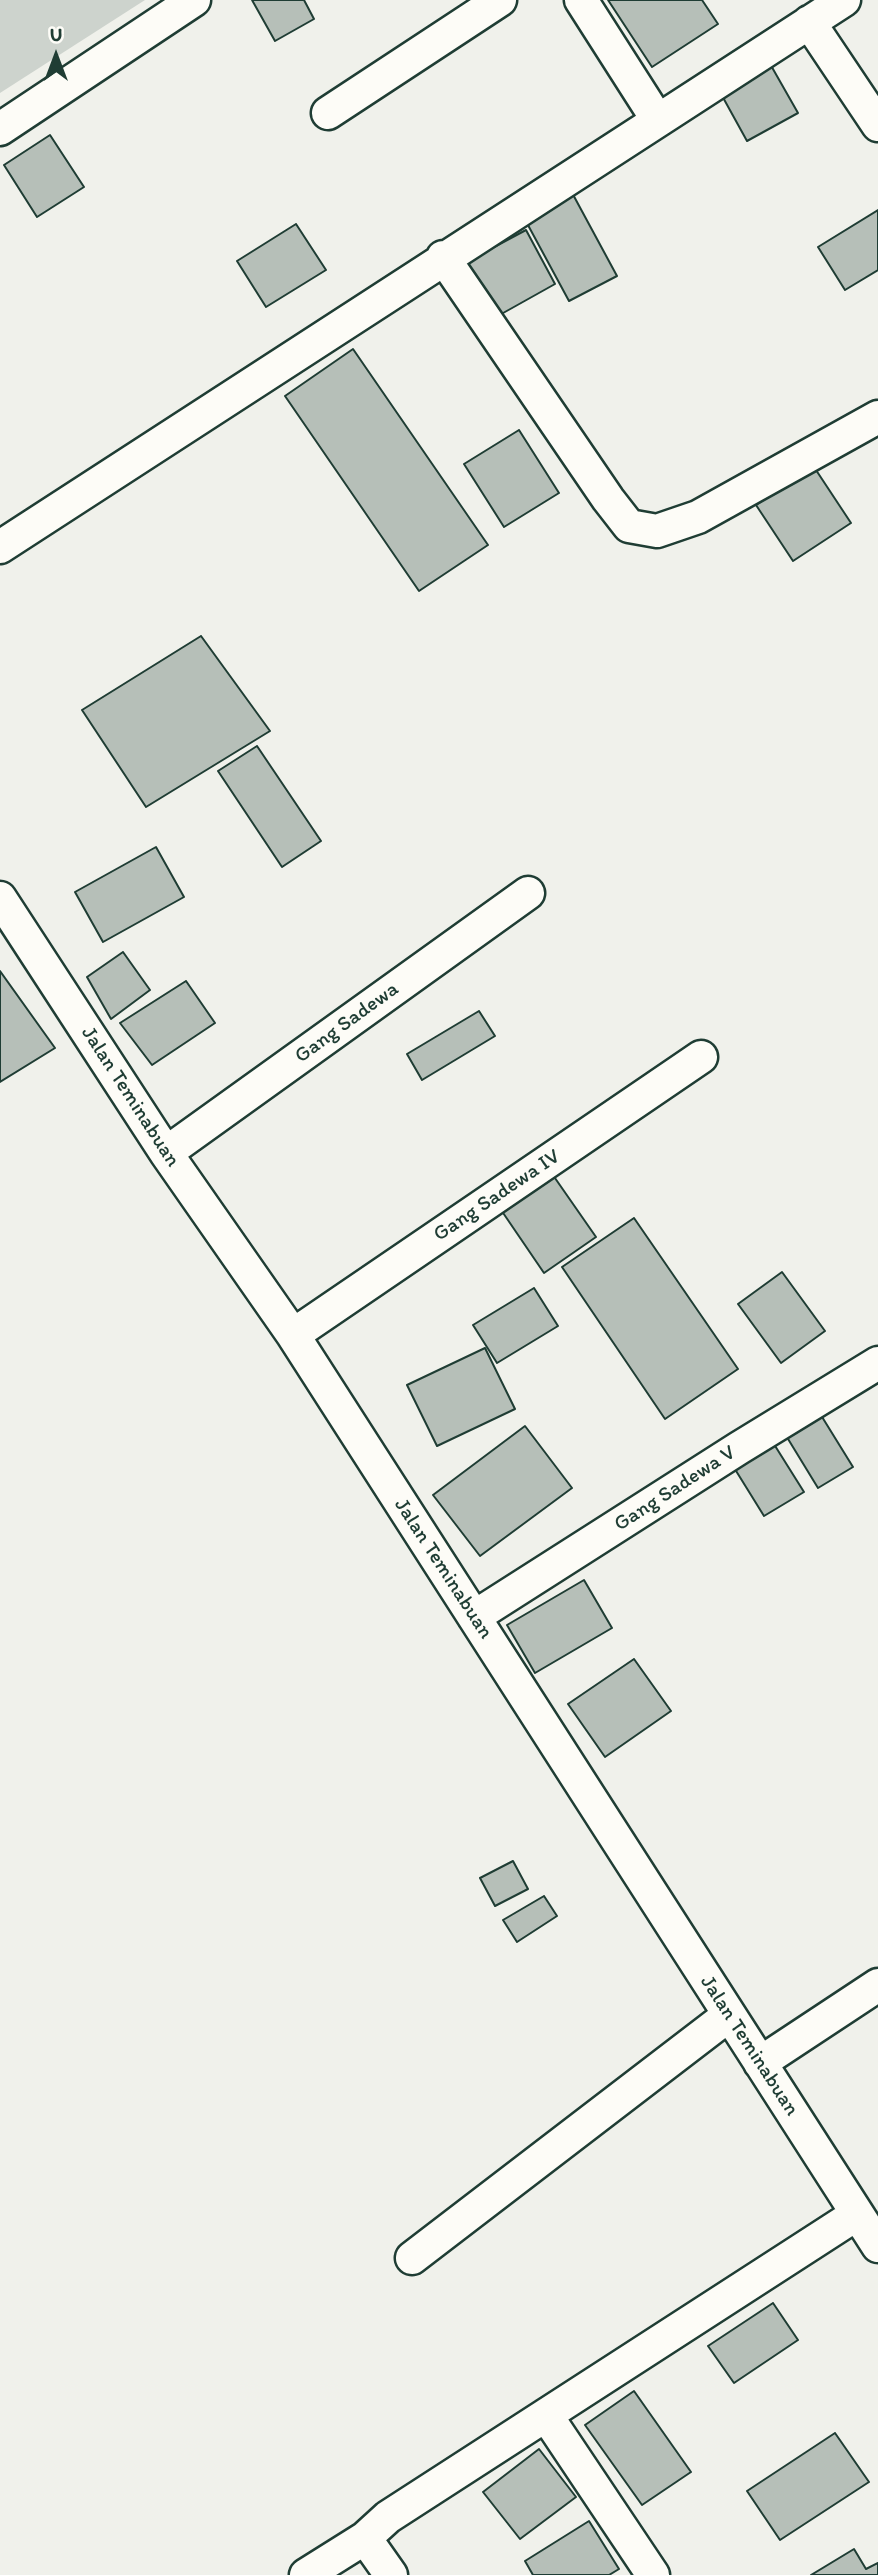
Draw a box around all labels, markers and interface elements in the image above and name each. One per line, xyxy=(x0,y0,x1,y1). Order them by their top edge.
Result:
north arrow xyxy=(21,21,91,91)
text: U xyxy=(50,23,62,46)
street label: Gang Sadewa xyxy=(290,977,404,1069)
street label: Jalan Teminabuan xyxy=(75,1022,185,1172)
street label: Gang Sadewa IV xyxy=(429,1144,565,1248)
street label: Gang Sadewa V xyxy=(610,1441,740,1537)
street label: Jalan Teminabuan xyxy=(388,1494,498,1644)
street label: Jalan Teminabuan xyxy=(694,1971,804,2121)

